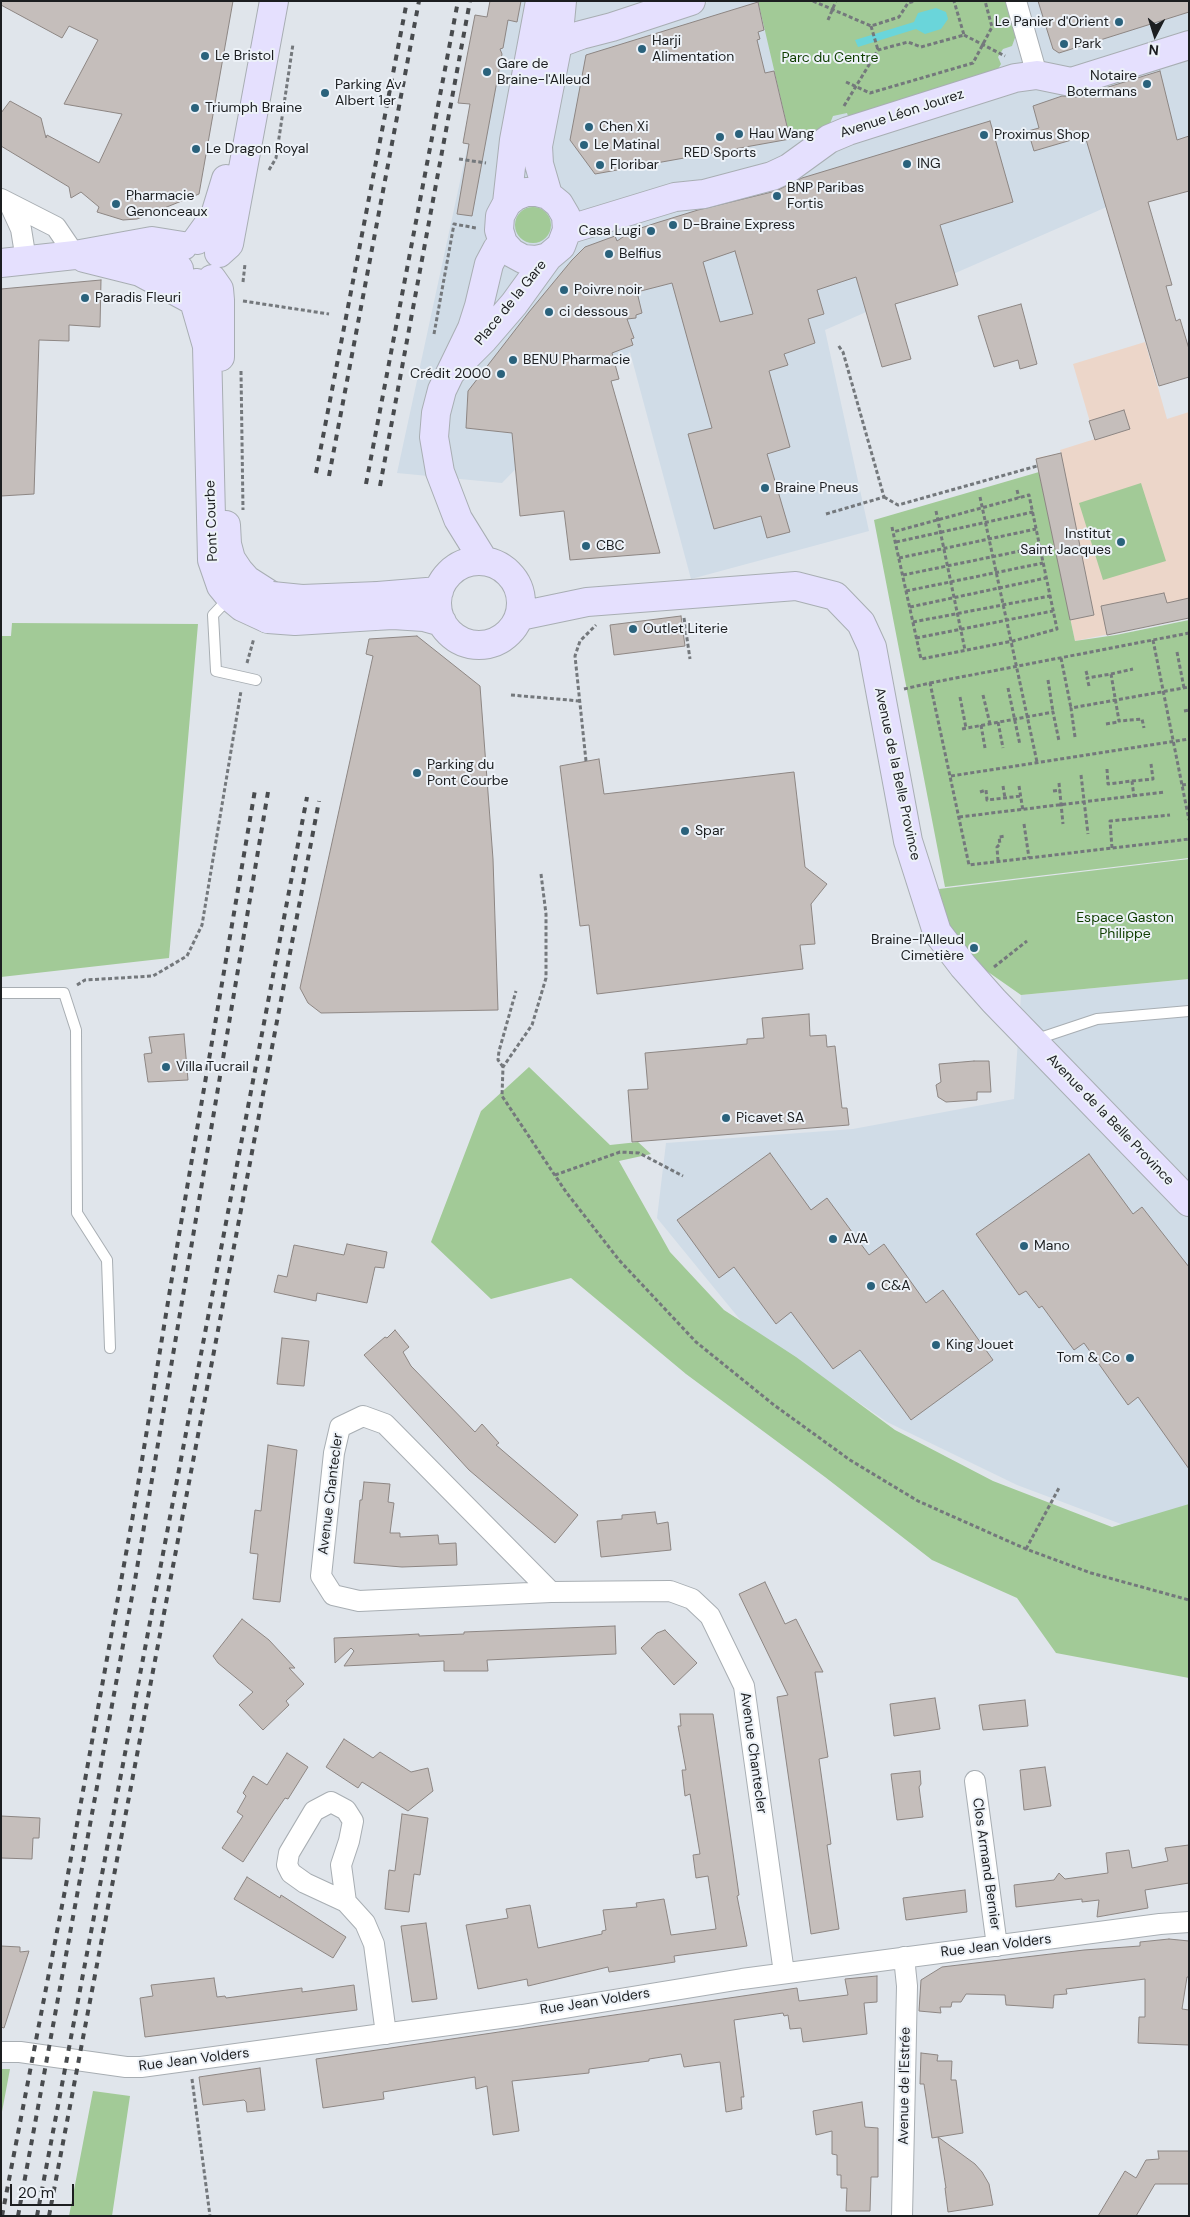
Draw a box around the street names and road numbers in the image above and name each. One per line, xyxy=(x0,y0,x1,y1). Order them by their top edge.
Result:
street label: Avenue Léon Jourez xyxy=(838,86,966,142)
street label: Place de la Gare xyxy=(472,257,550,349)
street label: Pont Courbe xyxy=(202,480,222,562)
street label: Avenue de la Belle Province xyxy=(870,686,924,862)
street label: Avenue de la Belle Province xyxy=(1043,1051,1177,1189)
street label: Avenue Chantecler xyxy=(315,1432,347,1556)
street label: Avenue Chantecler xyxy=(736,1691,770,1815)
street label: Clos Armand Bernier xyxy=(968,1797,1004,1931)
street label: Rue Jean Volders xyxy=(940,1931,1052,1961)
street label: Rue Jean Volders xyxy=(539,1985,651,2019)
street label: Avenue de l'Estrée xyxy=(896,2027,914,2145)
street label: Rue Jean Volders xyxy=(138,2045,250,2075)

